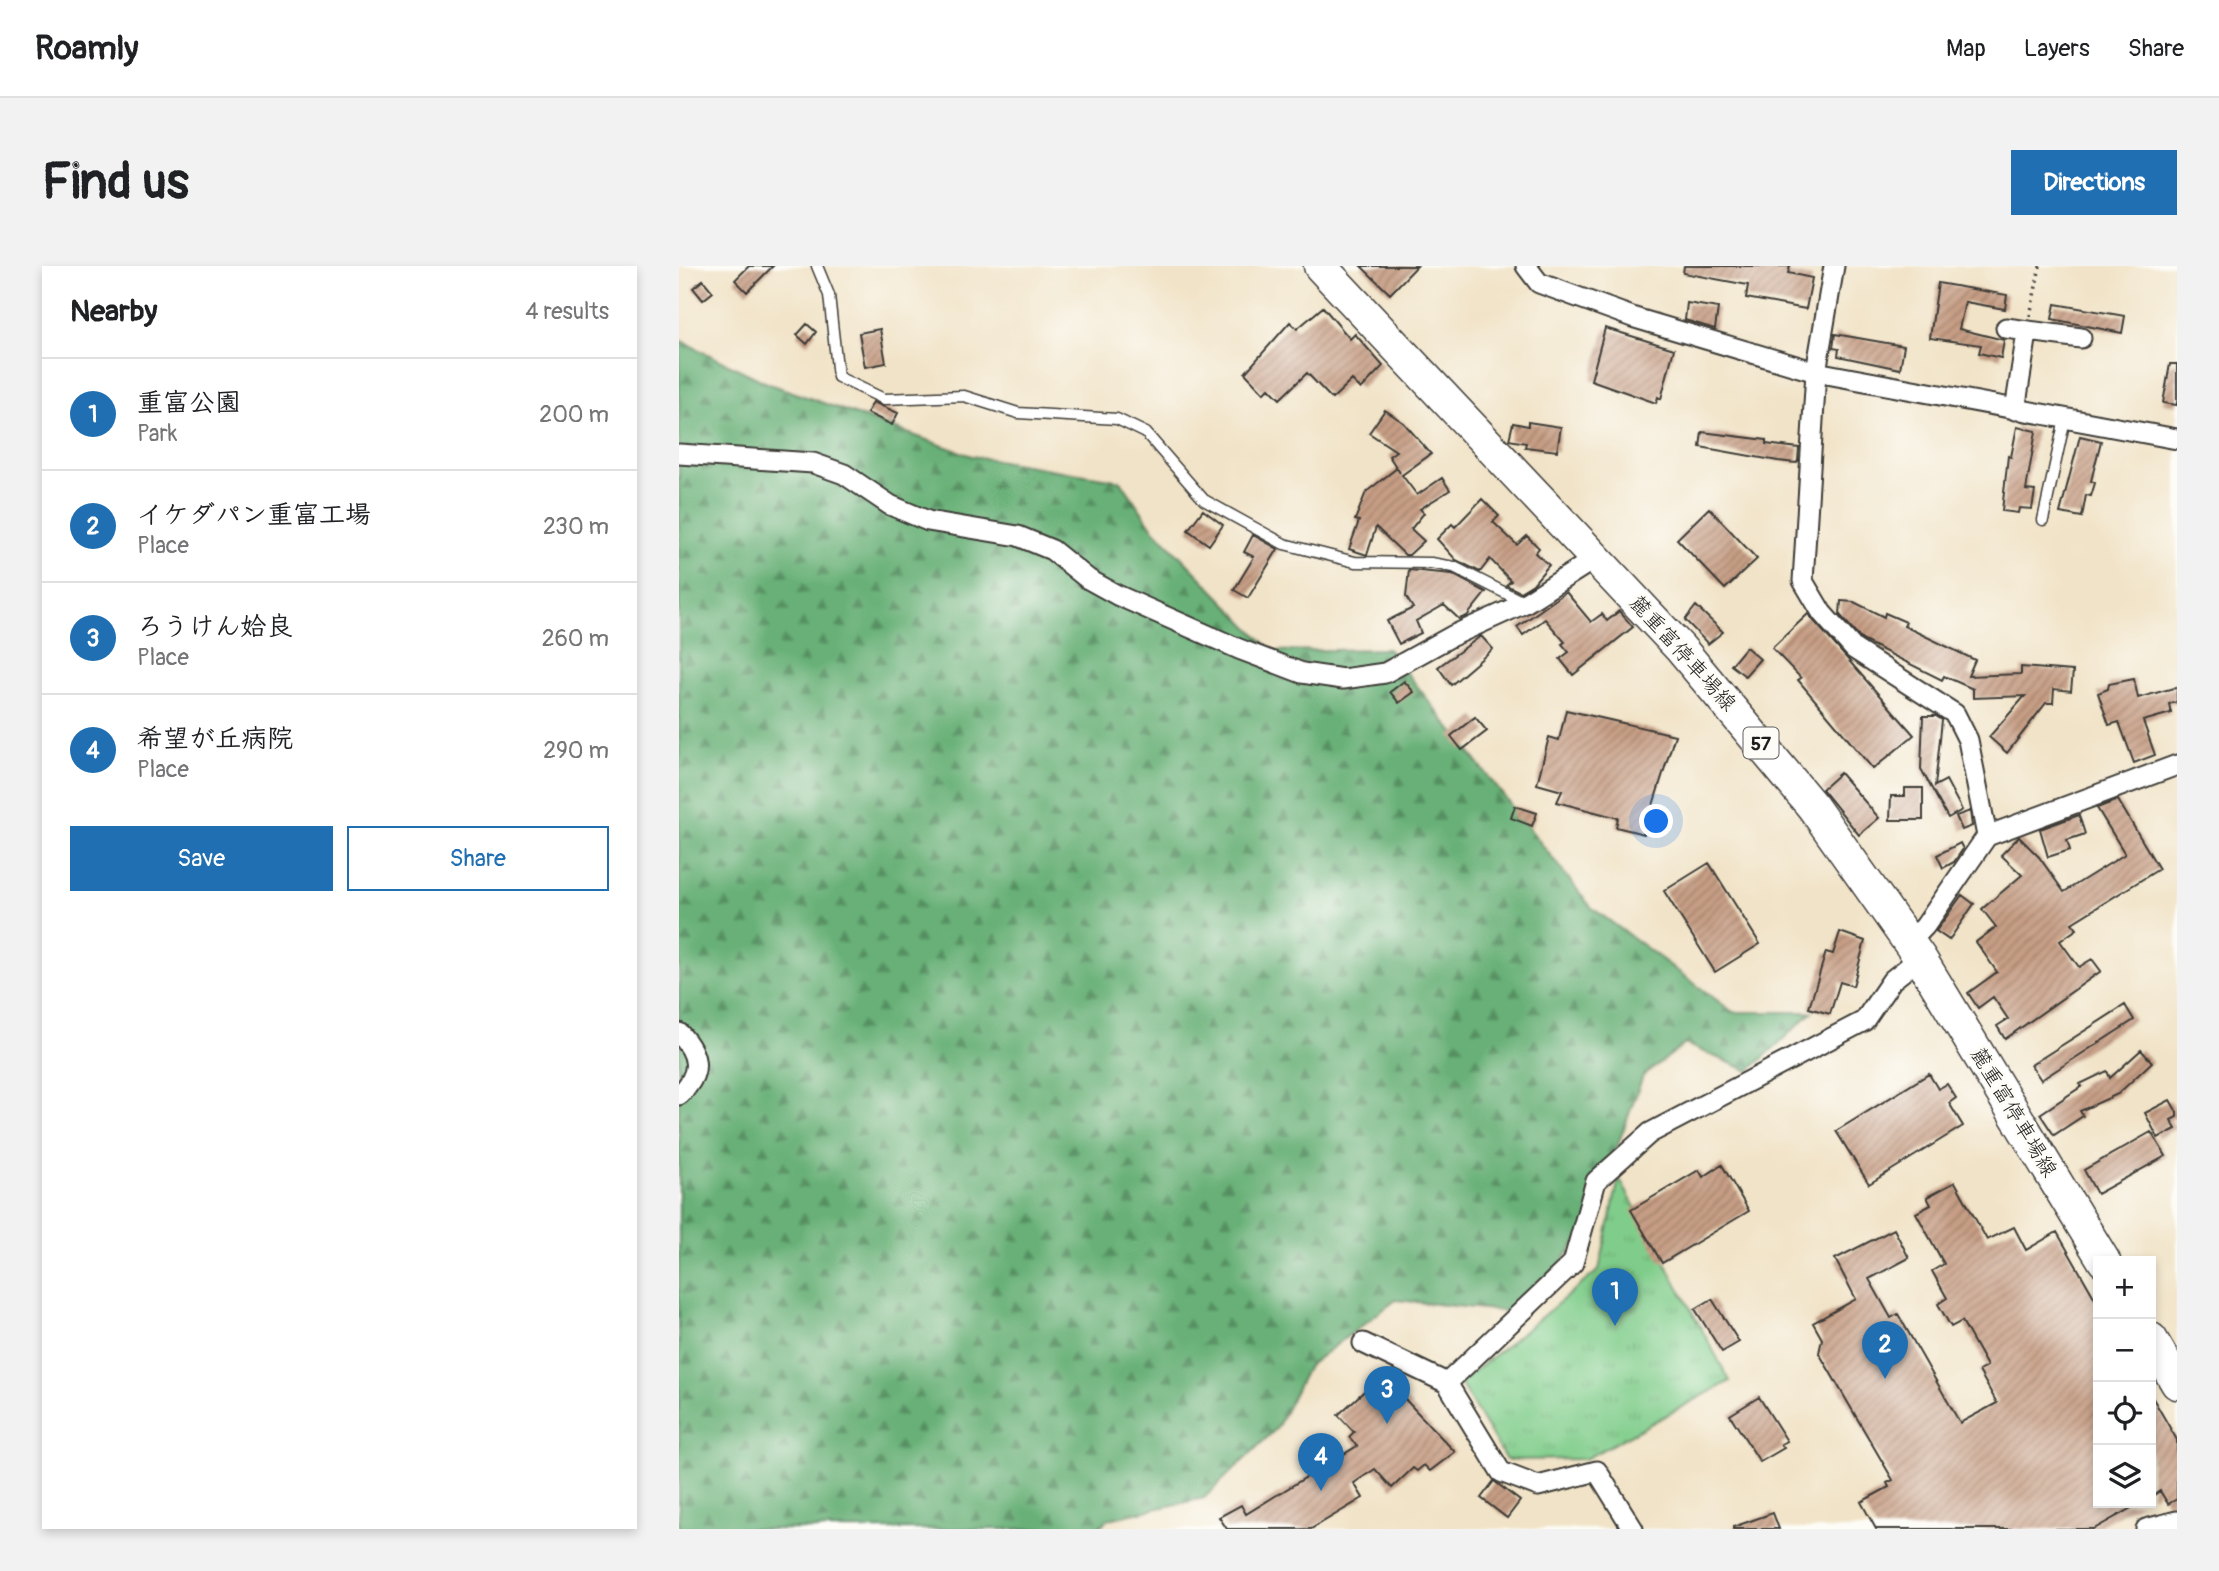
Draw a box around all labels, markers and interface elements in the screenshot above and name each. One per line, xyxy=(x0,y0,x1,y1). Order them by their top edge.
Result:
text: Roamly xyxy=(35,28,138,69)
text: Map xyxy=(1946,34,1986,63)
text: Layers xyxy=(2024,34,2090,63)
text: Share xyxy=(2128,34,2184,63)
button: Directions xyxy=(2011,150,2177,215)
text: Find us xyxy=(42,152,189,213)
text: Nearby xyxy=(70,293,157,330)
text: 4 results xyxy=(525,297,609,326)
text: 重富公園 xyxy=(137,387,241,419)
text: 1 xyxy=(89,400,98,429)
text: 200 m xyxy=(539,400,609,429)
text: Park xyxy=(137,419,177,448)
text: イケダパン重富工場 xyxy=(137,499,371,531)
text: 2 xyxy=(87,512,99,541)
text: 230 m xyxy=(543,512,609,541)
text: Place xyxy=(137,531,189,560)
street label: 麓重富停車場線 xyxy=(1623,590,1742,717)
text: ろうけん姶良 xyxy=(137,611,292,643)
text: 3 xyxy=(87,624,99,653)
text: 260 m xyxy=(542,624,609,653)
text: Place xyxy=(137,643,189,672)
text: 希望が丘病院 xyxy=(137,723,293,755)
road number: 57 xyxy=(1743,728,1779,758)
text: 4 xyxy=(86,736,100,765)
text: 290 m xyxy=(543,736,609,765)
text: Place xyxy=(137,755,189,784)
your location xyxy=(1639,804,1673,838)
button: Save xyxy=(70,826,333,891)
button: Share xyxy=(347,826,609,891)
street label: 麓重富停車場線 xyxy=(1964,1042,2063,1182)
map controls xyxy=(2093,1256,2156,1508)
button: + xyxy=(2093,1256,2156,1319)
pin: 1 xyxy=(1592,1268,1638,1326)
button: − xyxy=(2093,1319,2156,1382)
pin: 2 xyxy=(1862,1321,1908,1379)
pin: 3 xyxy=(1364,1366,1410,1424)
button: locate xyxy=(2093,1382,2156,1445)
pin: 4 xyxy=(1298,1433,1344,1491)
button: layers xyxy=(2093,1445,2156,1508)

